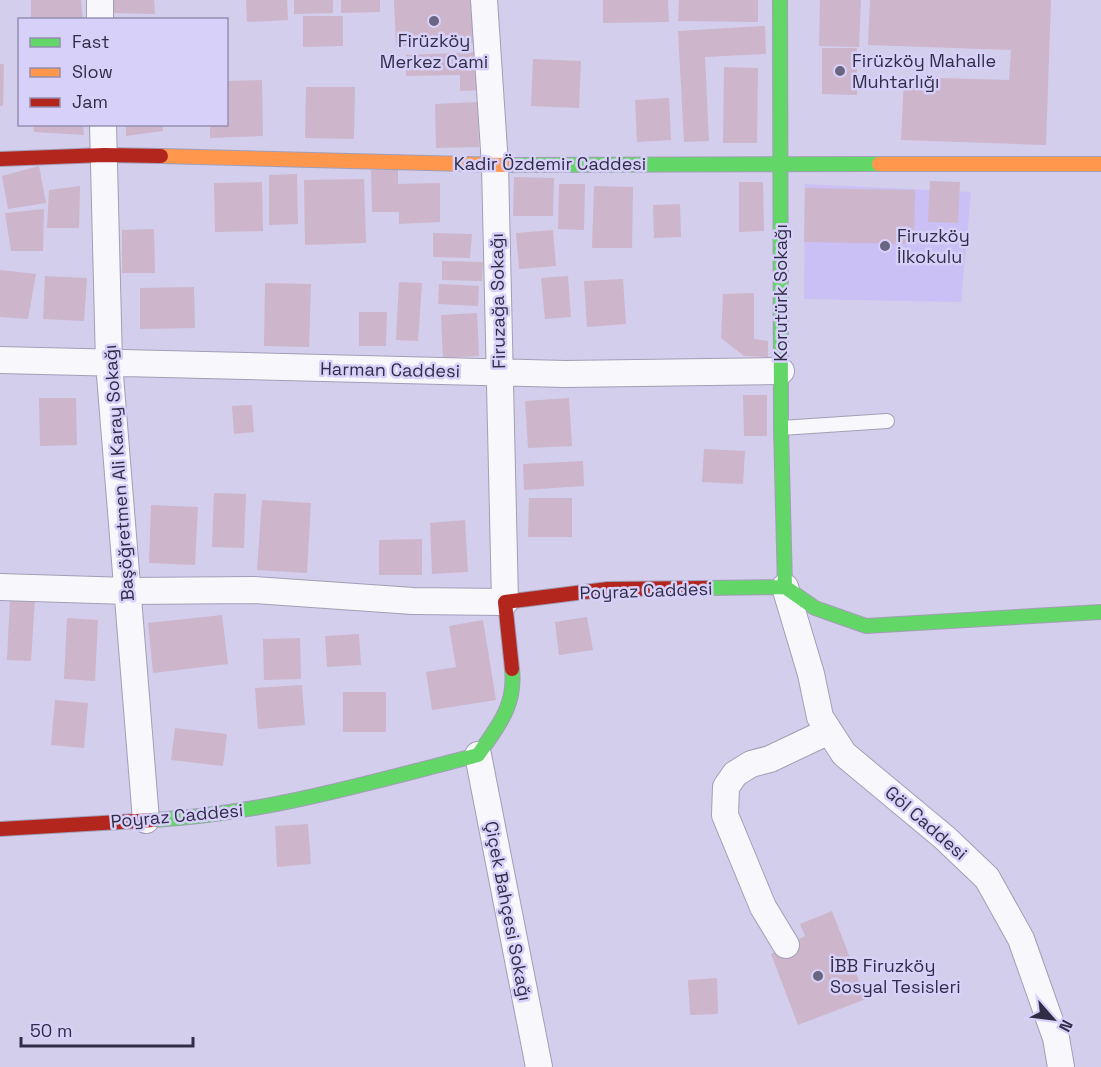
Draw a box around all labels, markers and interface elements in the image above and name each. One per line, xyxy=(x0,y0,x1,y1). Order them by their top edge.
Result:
marker: Firüzköy Merkez Cami xyxy=(427,14,441,28)
legend xyxy=(18,18,228,126)
place label: Firüzköy Merkez Cami xyxy=(380,29,488,73)
text: Fast xyxy=(72,30,109,53)
place label: Firüzköy Mahalle Muhtarlığı xyxy=(852,49,996,93)
text: Slow xyxy=(72,60,113,83)
marker: Firüzköy Mahalle Muhtarlığı xyxy=(833,64,847,78)
text: Jam xyxy=(72,90,108,113)
street label: Kadir Özdemir Caddesi xyxy=(454,152,646,175)
street label: Korutürk Sokağı xyxy=(769,224,792,362)
place label: Firuzköy İlkokulu xyxy=(897,224,970,268)
street label: Firuzağa Sokağı xyxy=(485,233,510,369)
marker: Firuzköy İlkokulu xyxy=(878,239,892,253)
street label: Başöğretmen Ali Karay Sokağı xyxy=(98,344,139,602)
street label: Harman Caddesi xyxy=(320,357,460,382)
street label: Poyraz Caddesi xyxy=(579,577,713,604)
street label: Göl Caddesi xyxy=(881,781,972,865)
street label: Poyraz Caddesi xyxy=(110,798,244,833)
street label: Çiçek Bahçesi Sokağı xyxy=(480,819,537,1003)
place label: İBB Firuzköy Sosyal Tesisleri xyxy=(830,954,961,998)
marker: İBB Firuzköy Sosyal Tesisleri xyxy=(811,969,825,983)
north arrow xyxy=(1023,989,1083,1049)
scale bar xyxy=(21,1010,194,1048)
text: N xyxy=(1054,1016,1078,1035)
text: 50 m xyxy=(30,1019,72,1042)

